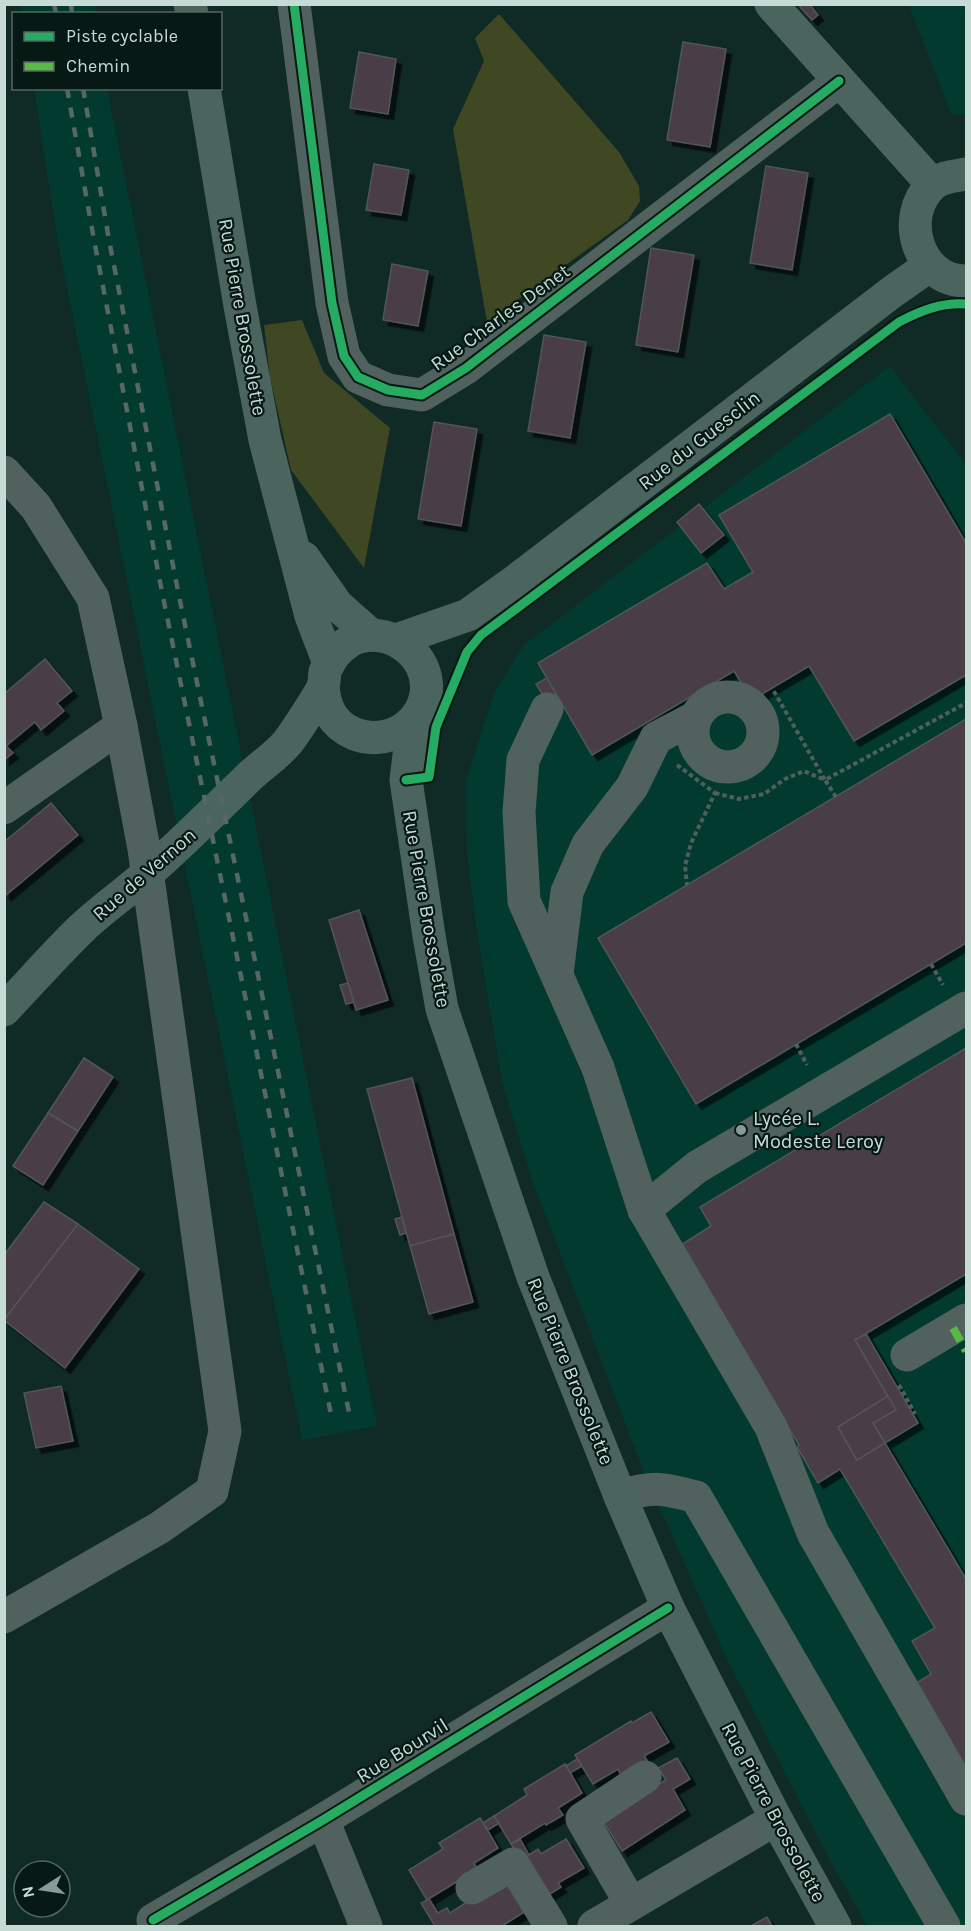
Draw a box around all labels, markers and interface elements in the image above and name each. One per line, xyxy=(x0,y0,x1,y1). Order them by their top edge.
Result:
legend xyxy=(12,12,222,90)
text: Piste cyclable xyxy=(66,25,178,47)
text: Chemin xyxy=(66,55,130,77)
street label: Rue Pierre Brossolette xyxy=(214,217,271,418)
street label: Rue Charles Denet xyxy=(426,259,575,376)
street label: Rue du Guesclin xyxy=(634,386,765,495)
street label: Rue Pierre Brossolette xyxy=(398,809,455,1010)
street label: Rue de Vernon xyxy=(88,823,201,926)
place label: Lycée L. Modeste Leroy xyxy=(753,1107,883,1153)
marker: Lycée L. Modeste Leroy xyxy=(734,1123,748,1137)
street label: Rue Pierre Brossolette xyxy=(522,1274,619,1468)
street label: Rue Bourvil xyxy=(352,1713,452,1788)
street label: Rue Pierre Brossolette xyxy=(716,1719,831,1906)
north arrow xyxy=(12,1859,72,1919)
text: N xyxy=(17,1884,38,1900)

